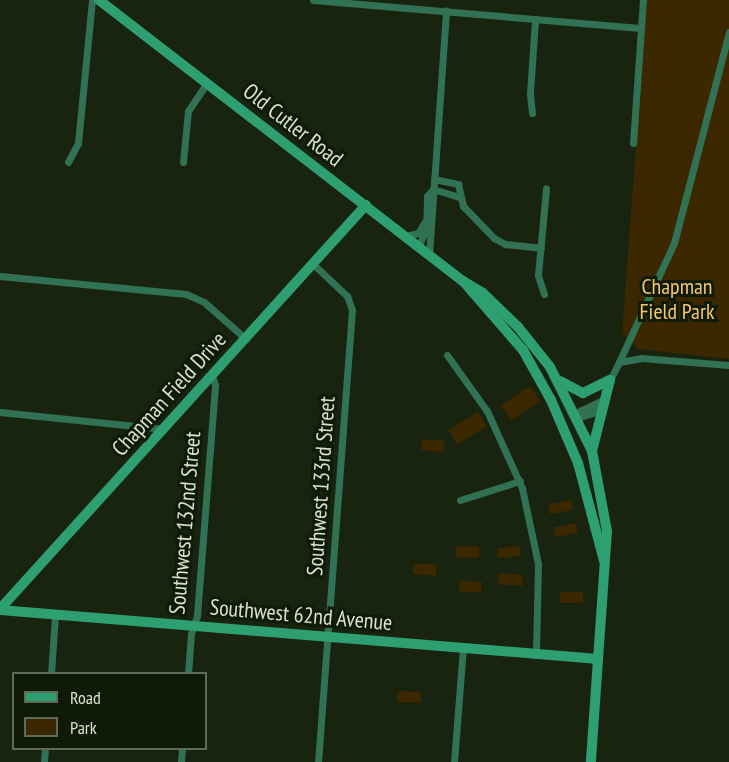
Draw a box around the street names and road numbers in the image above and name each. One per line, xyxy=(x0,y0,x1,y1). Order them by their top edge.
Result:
street label: Old Cutler Road xyxy=(238,78,348,172)
street label: Chapman Field Drive xyxy=(106,327,232,461)
street label: Southwest 133rd Street xyxy=(302,395,340,577)
street label: Southwest 132nd Street xyxy=(164,431,206,615)
street label: Southwest 62nd Avenue xyxy=(208,594,394,636)

